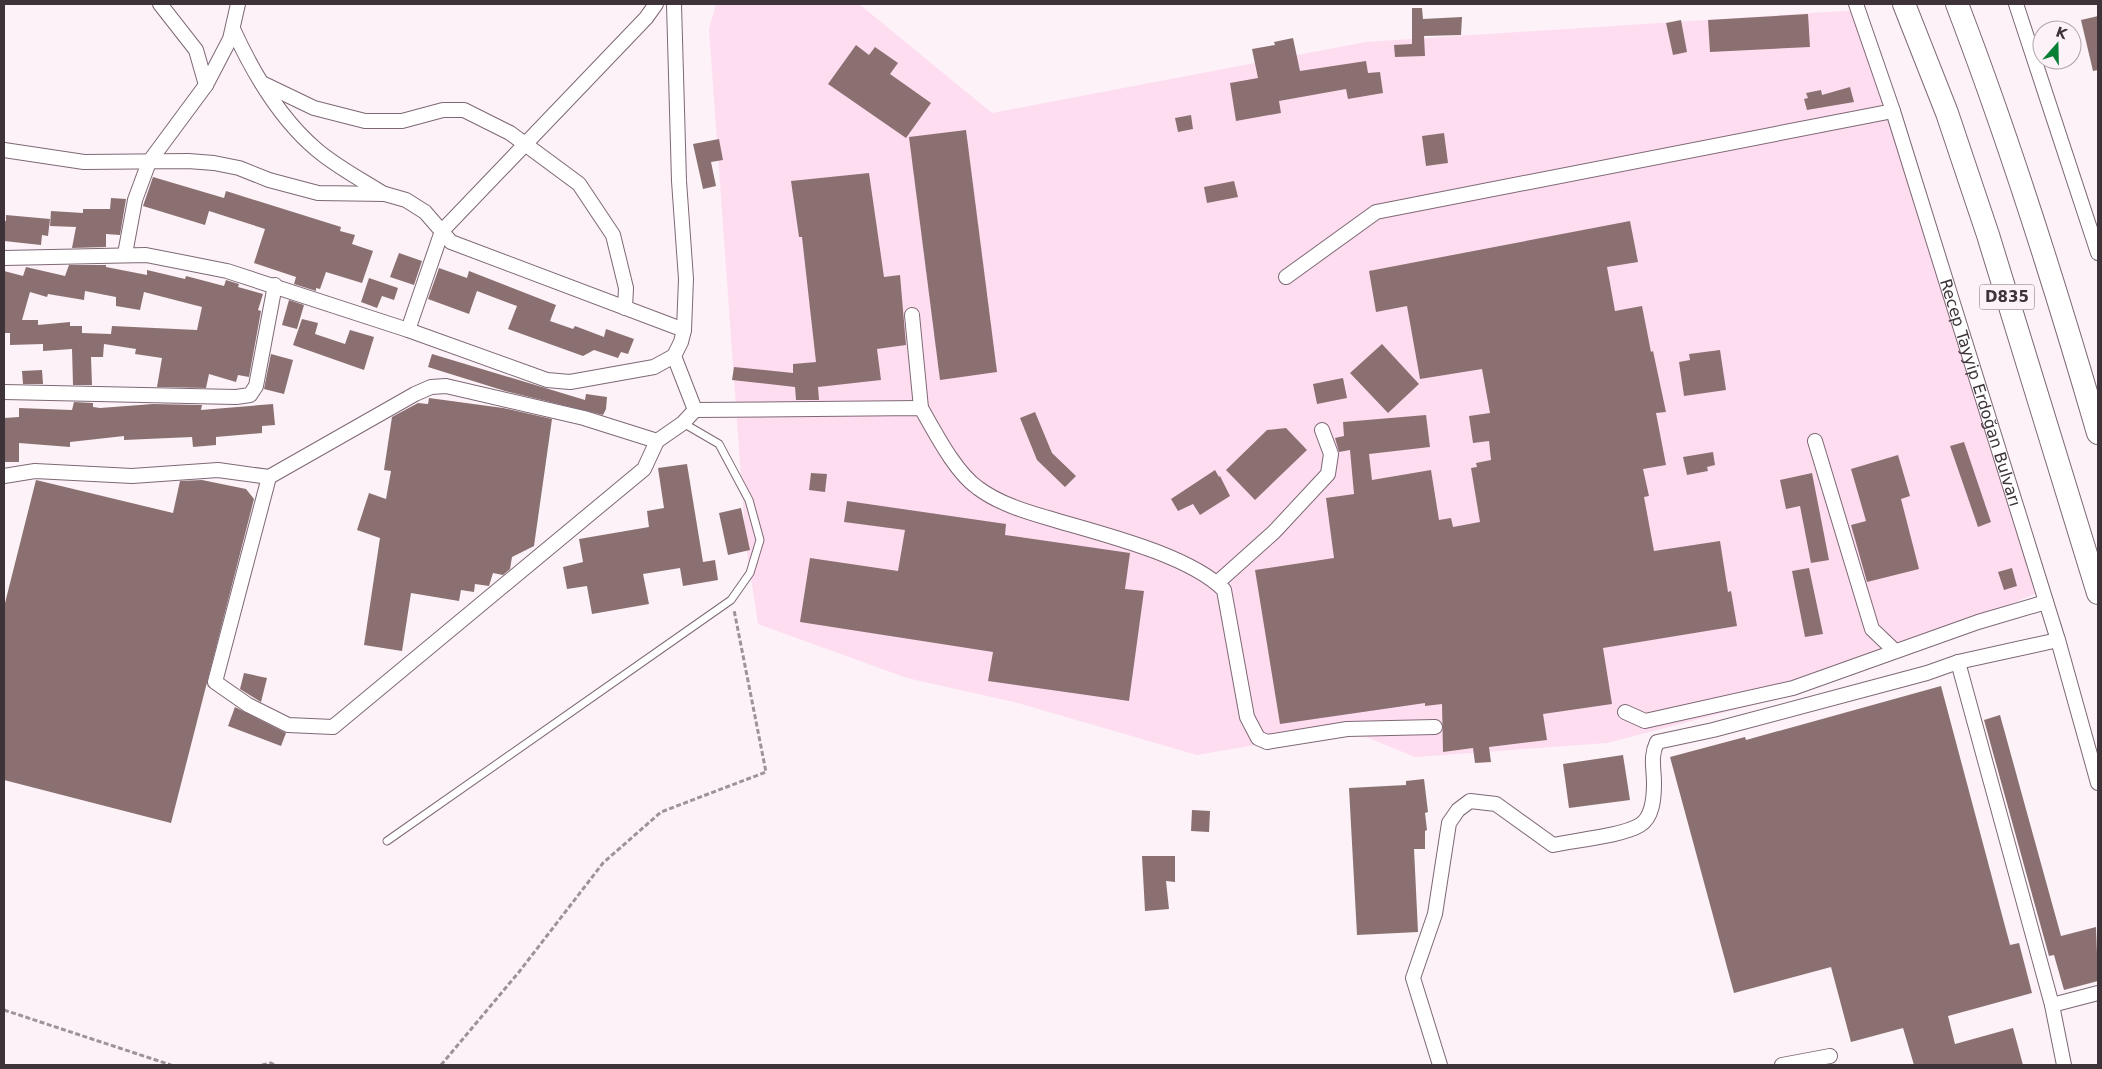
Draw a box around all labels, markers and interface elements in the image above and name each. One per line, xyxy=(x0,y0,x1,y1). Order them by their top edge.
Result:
north arrow xyxy=(2032,20,2082,70)
text: K xyxy=(2054,23,2070,43)
street label: Recep Tayyip Erdoğan Bulvarı xyxy=(1936,277,2025,509)
road number: D835 xyxy=(1980,284,2034,310)

